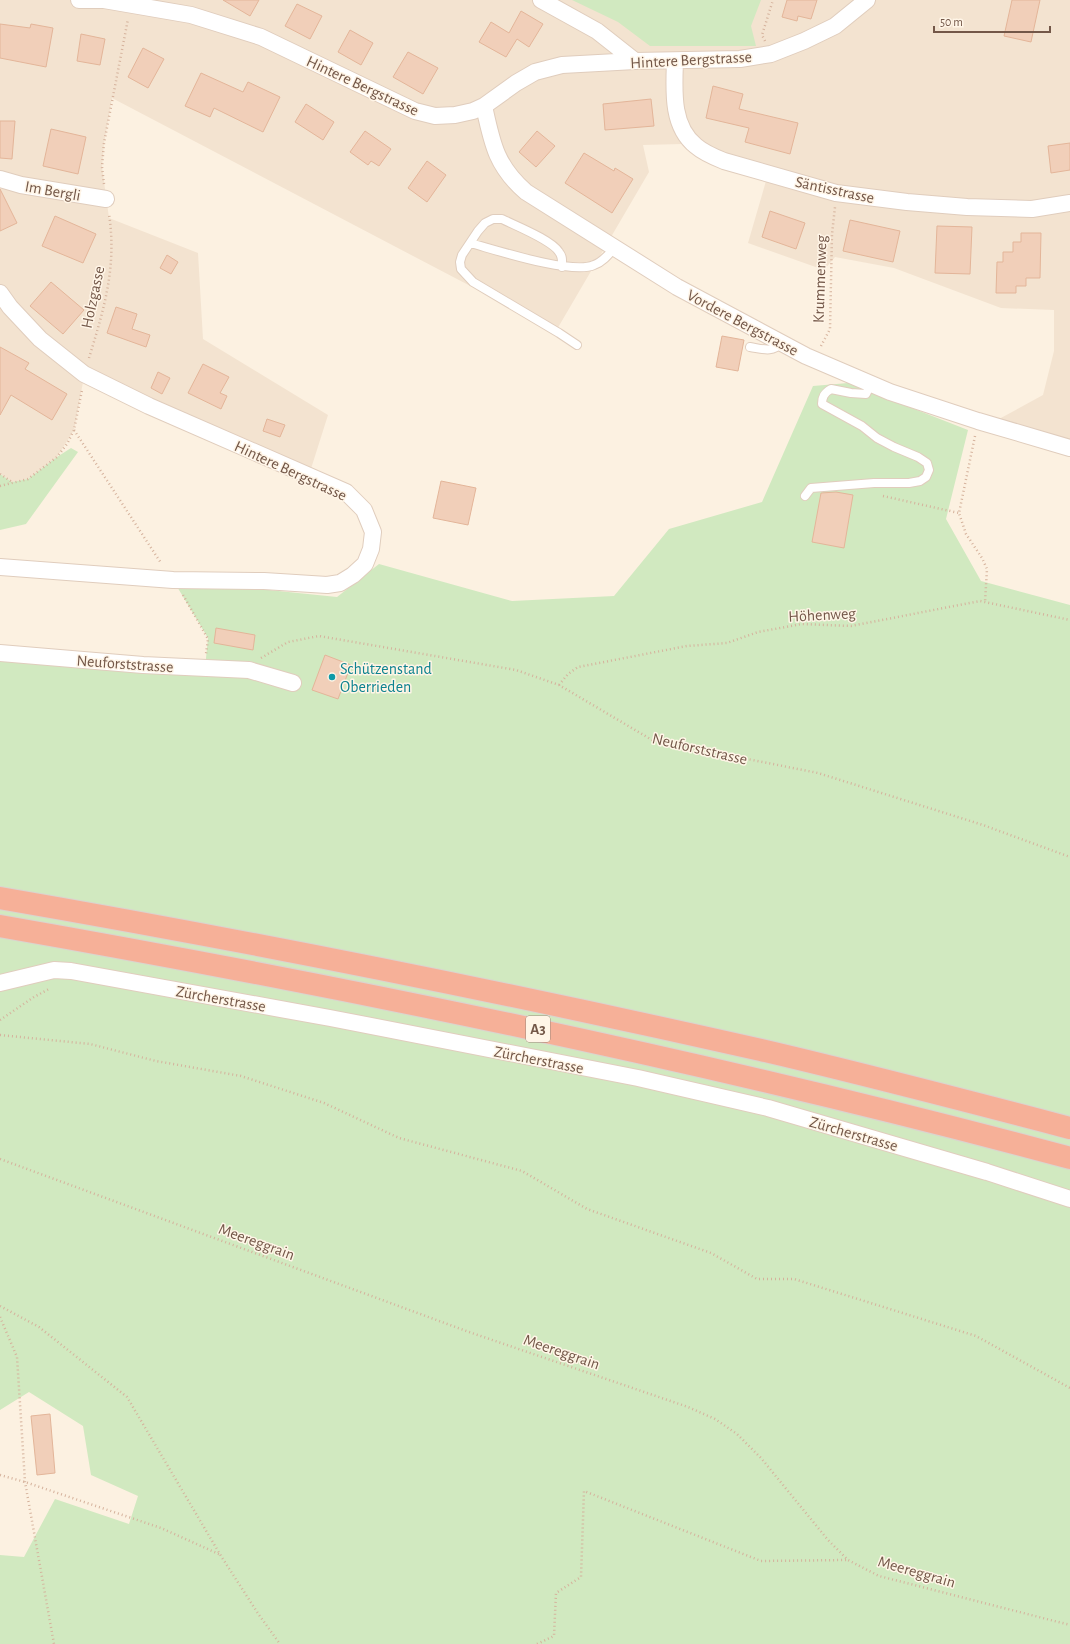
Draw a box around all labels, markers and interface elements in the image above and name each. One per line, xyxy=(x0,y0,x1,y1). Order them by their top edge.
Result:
scale bar xyxy=(934,8,1050,34)
text: 50 m xyxy=(940,16,963,28)
street label: Hintere Bergstrasse xyxy=(630,49,752,71)
street label: Hintere Bergstrasse xyxy=(304,53,421,119)
street label: Säntisstrasse xyxy=(794,174,876,206)
street label: Im Bergli xyxy=(24,178,82,204)
street label: Krummenweg xyxy=(810,235,830,323)
street label: Holzgasse xyxy=(79,265,107,330)
street label: Vordere Bergstrasse xyxy=(684,287,801,359)
street label: Hintere Bergstrasse xyxy=(232,438,349,504)
street label: Höhenweg xyxy=(788,605,856,625)
street label: Neuforststrasse xyxy=(76,653,174,675)
place label: Schützenstand Oberrieden xyxy=(340,661,432,695)
marker: Schützenstand Oberrieden xyxy=(327,672,337,682)
street label: Neuforststrasse xyxy=(651,730,749,768)
street label: Zürcherstrasse xyxy=(175,983,267,1015)
road number: A3 xyxy=(526,1016,550,1042)
street label: Zürcherstrasse xyxy=(493,1043,585,1077)
street label: Zürcherstrasse xyxy=(808,1114,900,1154)
street label: Meereggrain xyxy=(217,1221,297,1263)
street label: Meereggrain xyxy=(521,1331,602,1372)
street label: Meereggrain xyxy=(876,1553,957,1591)

